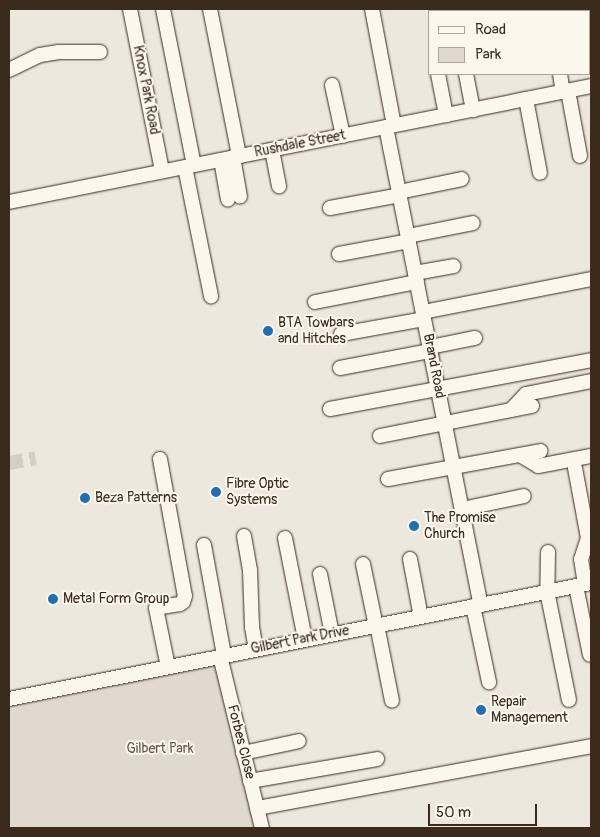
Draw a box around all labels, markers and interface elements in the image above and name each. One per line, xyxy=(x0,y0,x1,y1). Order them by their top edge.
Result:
legend xyxy=(428,10,590,75)
text: Road xyxy=(475,20,506,39)
street label: Knox Park Road xyxy=(129,44,163,136)
text: Park xyxy=(475,45,501,64)
street label: Rushdale Street xyxy=(253,127,347,161)
place label: BTA Towbars and Hitches xyxy=(278,315,354,348)
marker: BTA Towbars and Hitches xyxy=(262,325,274,337)
street label: Brand Road xyxy=(419,332,449,400)
place label: Fibre Optic Systems xyxy=(226,476,289,508)
marker: Fibre Optic Systems xyxy=(210,486,222,498)
place label: Beza Patterns xyxy=(95,490,177,506)
marker: Beza Patterns xyxy=(79,492,91,504)
place label: The Promise Church xyxy=(424,510,496,542)
marker: The Promise Church xyxy=(408,520,420,532)
place label: Metal Form Group xyxy=(63,591,169,607)
marker: Metal Form Group xyxy=(47,593,59,605)
street label: Gilbert Park Drive xyxy=(249,622,351,658)
place label: Repair Management xyxy=(491,694,568,726)
street label: Forbes Close xyxy=(224,703,258,781)
marker: Repair Management xyxy=(475,704,487,716)
park label: Gilbert Park xyxy=(126,741,194,757)
scale bar xyxy=(430,794,539,826)
text: 50 m xyxy=(436,803,471,822)

